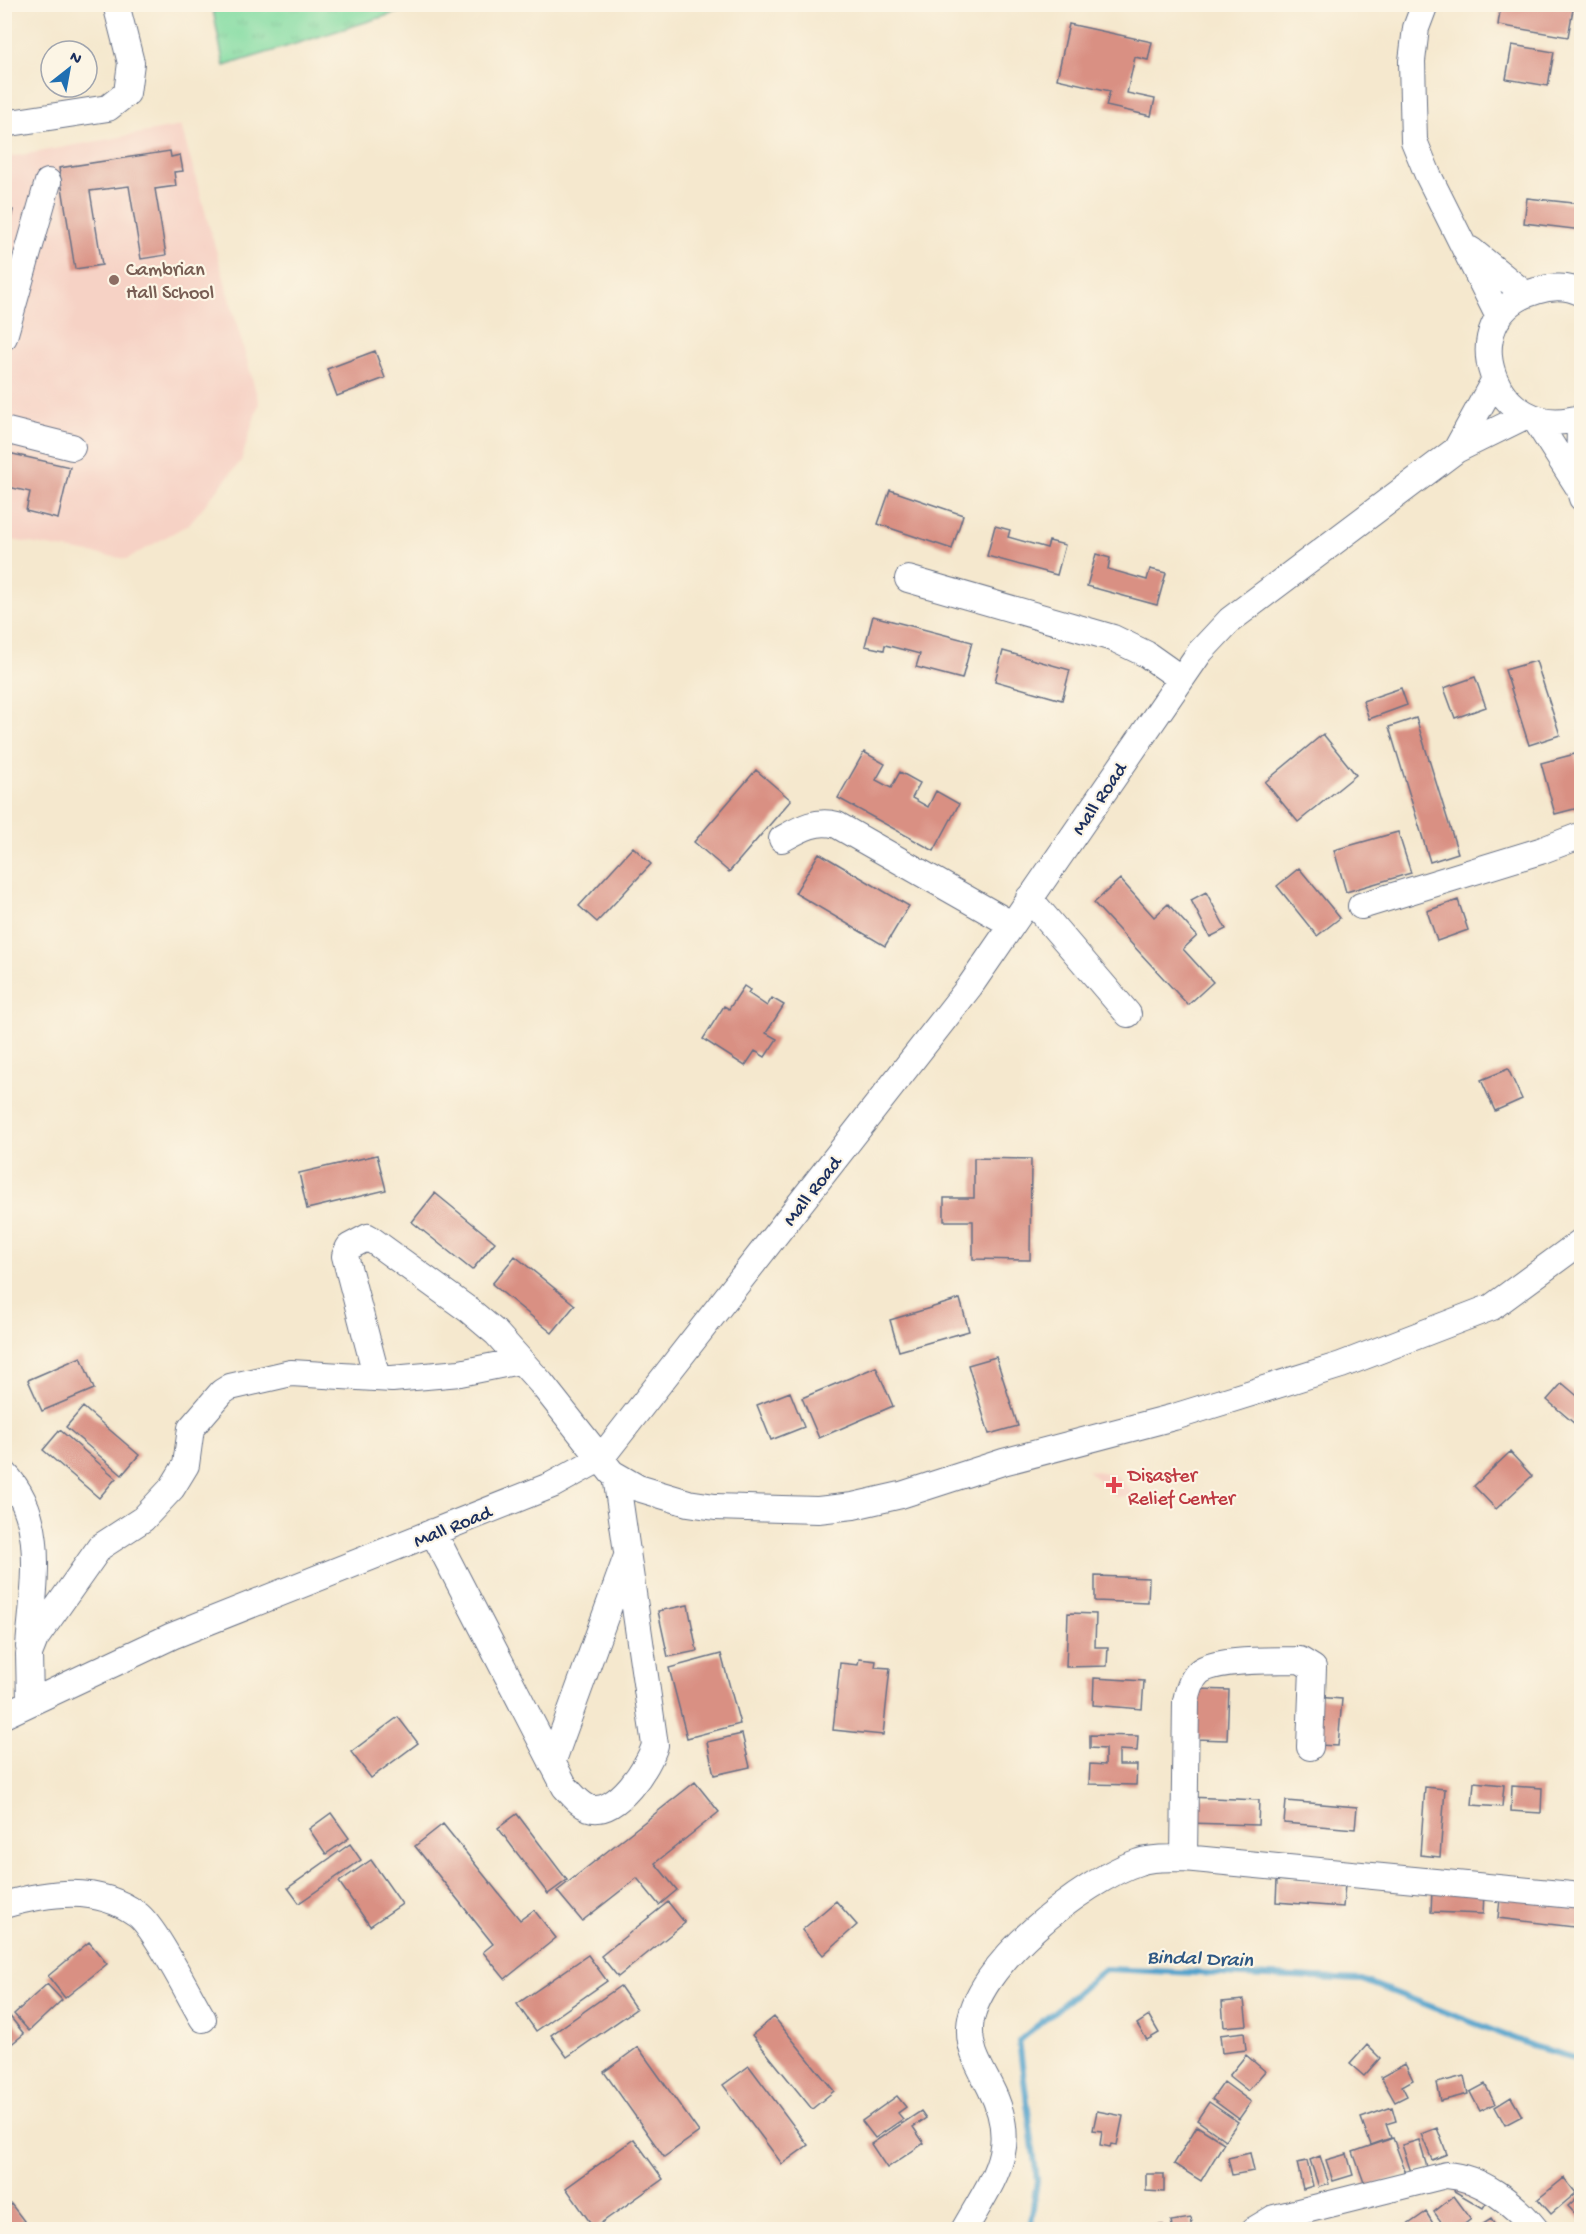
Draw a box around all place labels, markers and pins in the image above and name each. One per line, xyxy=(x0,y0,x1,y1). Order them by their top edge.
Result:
place label: Cambrian Hall School xyxy=(126,260,214,306)
marker: Cambrian Hall School xyxy=(107,273,121,287)
place label: Disaster Relief Center xyxy=(1126,1466,1237,1512)
marker: Disaster Relief Center xyxy=(1105,1476,1123,1494)

